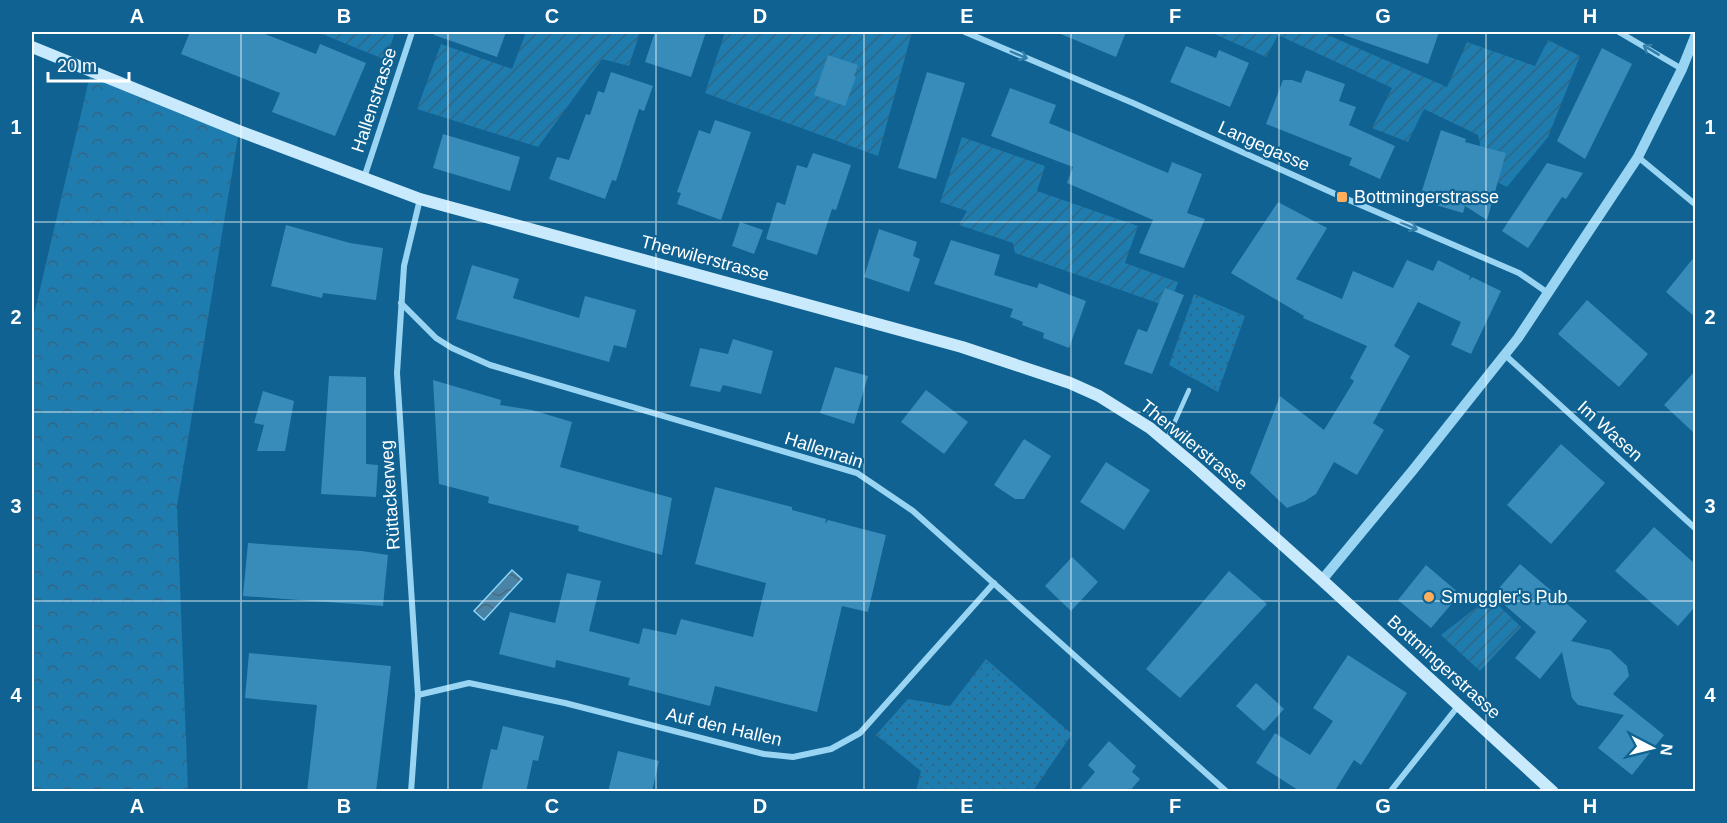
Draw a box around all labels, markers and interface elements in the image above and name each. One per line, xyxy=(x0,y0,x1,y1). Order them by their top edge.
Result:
text: A xyxy=(130,5,144,27)
text: B xyxy=(337,5,351,27)
text: C xyxy=(545,5,559,27)
text: D xyxy=(753,5,767,27)
text: E xyxy=(960,5,974,27)
text: F xyxy=(1169,5,1181,27)
text: G xyxy=(1375,5,1391,27)
text: H xyxy=(1583,5,1597,27)
one-way arrow xyxy=(1642,44,1659,56)
scale bar xyxy=(48,45,129,83)
street label: Hallenstrasse xyxy=(348,45,400,155)
one-way arrow xyxy=(1010,49,1028,61)
text: 20 m xyxy=(57,56,97,76)
text: 1 xyxy=(10,116,22,138)
text: 1 xyxy=(1704,116,1716,138)
street label: Langegasse xyxy=(1215,117,1313,175)
place label: Bottmingerstrasse xyxy=(1354,187,1499,207)
marker: Bottmingerstrasse xyxy=(1335,190,1349,204)
one-way arrow xyxy=(1400,221,1418,232)
street label: Therwilerstrasse xyxy=(639,231,771,285)
text: 2 xyxy=(10,306,22,328)
text: 2 xyxy=(1704,306,1716,328)
street label: Therwilerstrasse xyxy=(1136,396,1252,494)
street label: Im Wasen xyxy=(1573,397,1647,465)
street label: Hallenrain xyxy=(782,428,866,472)
street label: Rüttackerweg xyxy=(376,439,404,551)
text: 3 xyxy=(10,495,22,517)
text: 3 xyxy=(1704,495,1716,517)
place label: Smuggler's Pub xyxy=(1441,587,1568,607)
marker: Smuggler's Pub xyxy=(1422,590,1436,604)
street label: Bottmingerstrasse xyxy=(1383,611,1505,723)
text: 4 xyxy=(10,684,22,706)
text: 4 xyxy=(1704,684,1716,706)
street label: Auf den Hallen xyxy=(664,704,784,750)
north arrow xyxy=(1622,718,1682,778)
text: N xyxy=(1657,743,1676,757)
text: A xyxy=(130,795,144,817)
text: B xyxy=(337,795,351,817)
text: C xyxy=(545,795,559,817)
text: D xyxy=(753,795,767,817)
text: E xyxy=(960,795,974,817)
text: F xyxy=(1169,795,1181,817)
text: G xyxy=(1375,795,1391,817)
text: H xyxy=(1583,795,1597,817)

